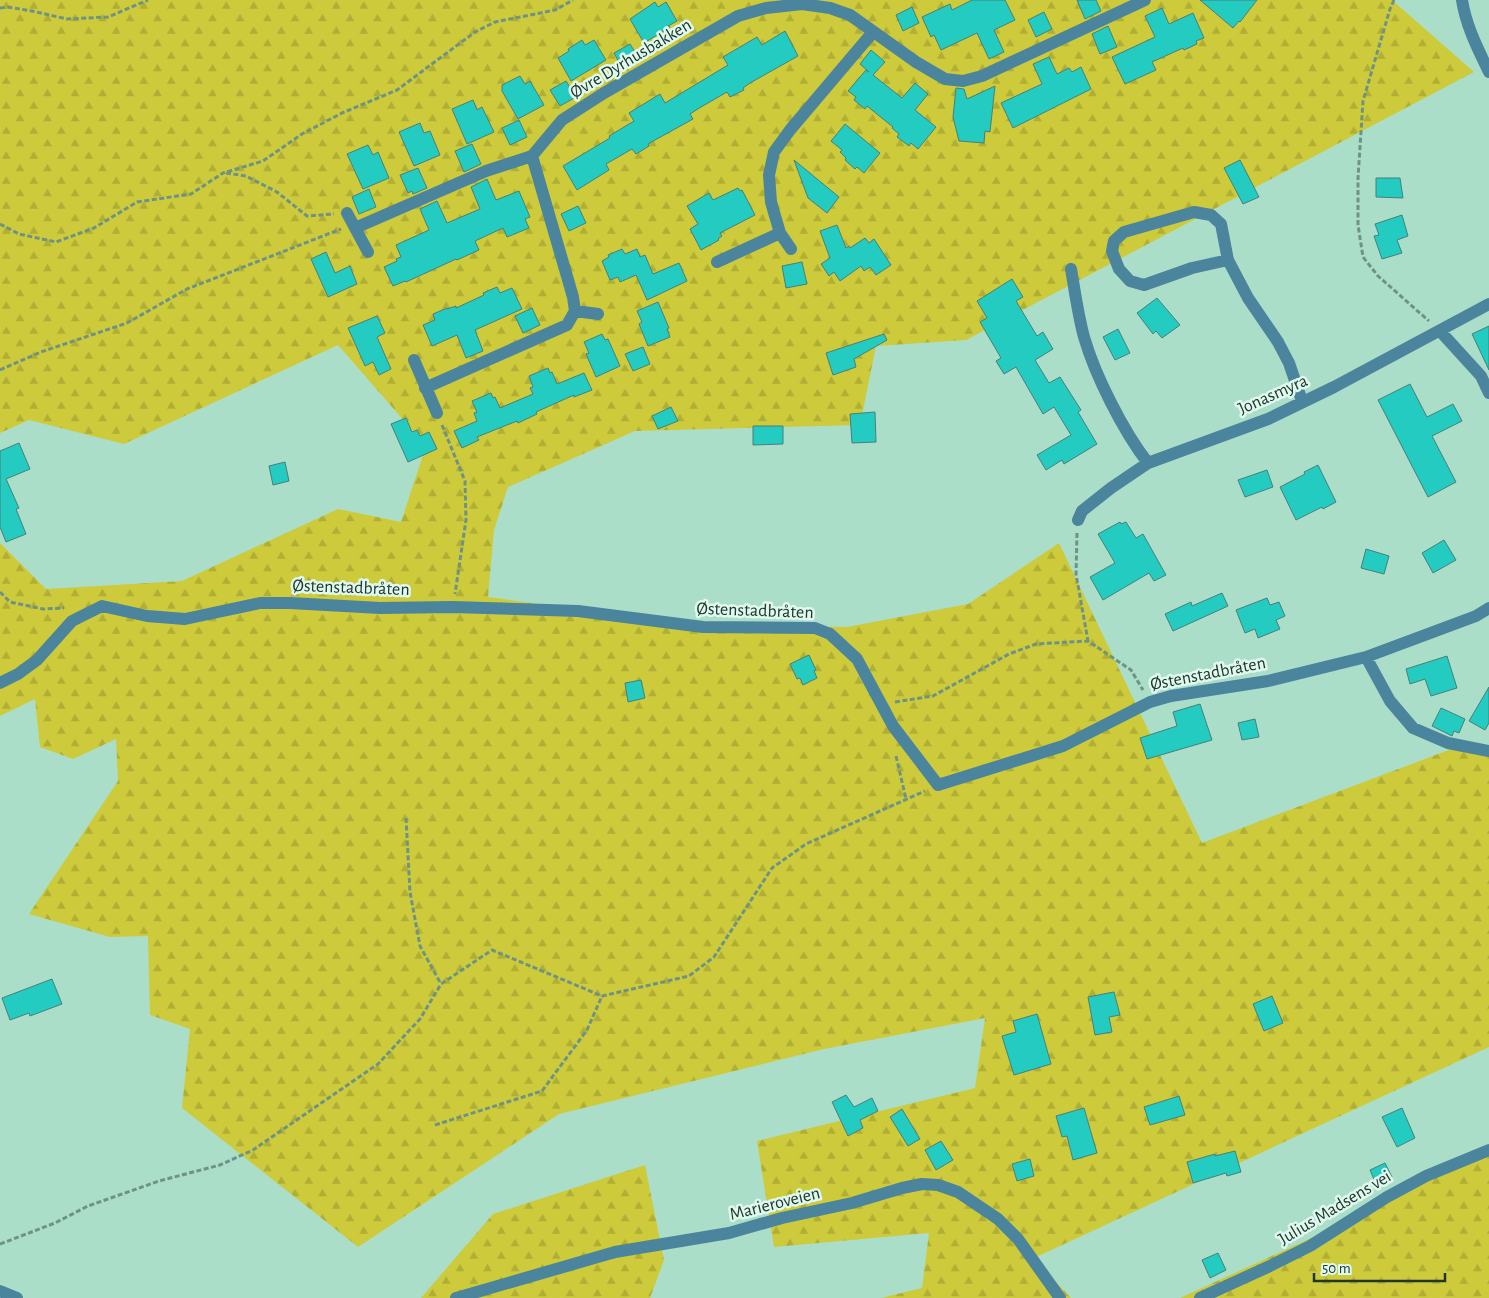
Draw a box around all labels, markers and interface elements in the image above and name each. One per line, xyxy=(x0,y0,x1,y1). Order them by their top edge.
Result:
street label: Øvre Dyrhusbakken xyxy=(567,16,695,102)
street label: Jonasmyra xyxy=(1236,372,1310,418)
street label: Østenstadbråten xyxy=(292,577,410,599)
street label: Østenstadbråten xyxy=(696,600,814,622)
street label: Østenstadbråten xyxy=(1149,654,1267,694)
street label: Julius Madsens vei xyxy=(1276,1167,1394,1249)
street label: Marieroveien xyxy=(728,1184,822,1224)
scale bar xyxy=(1314,1250,1445,1282)
text: 50 m xyxy=(1322,1261,1351,1276)

